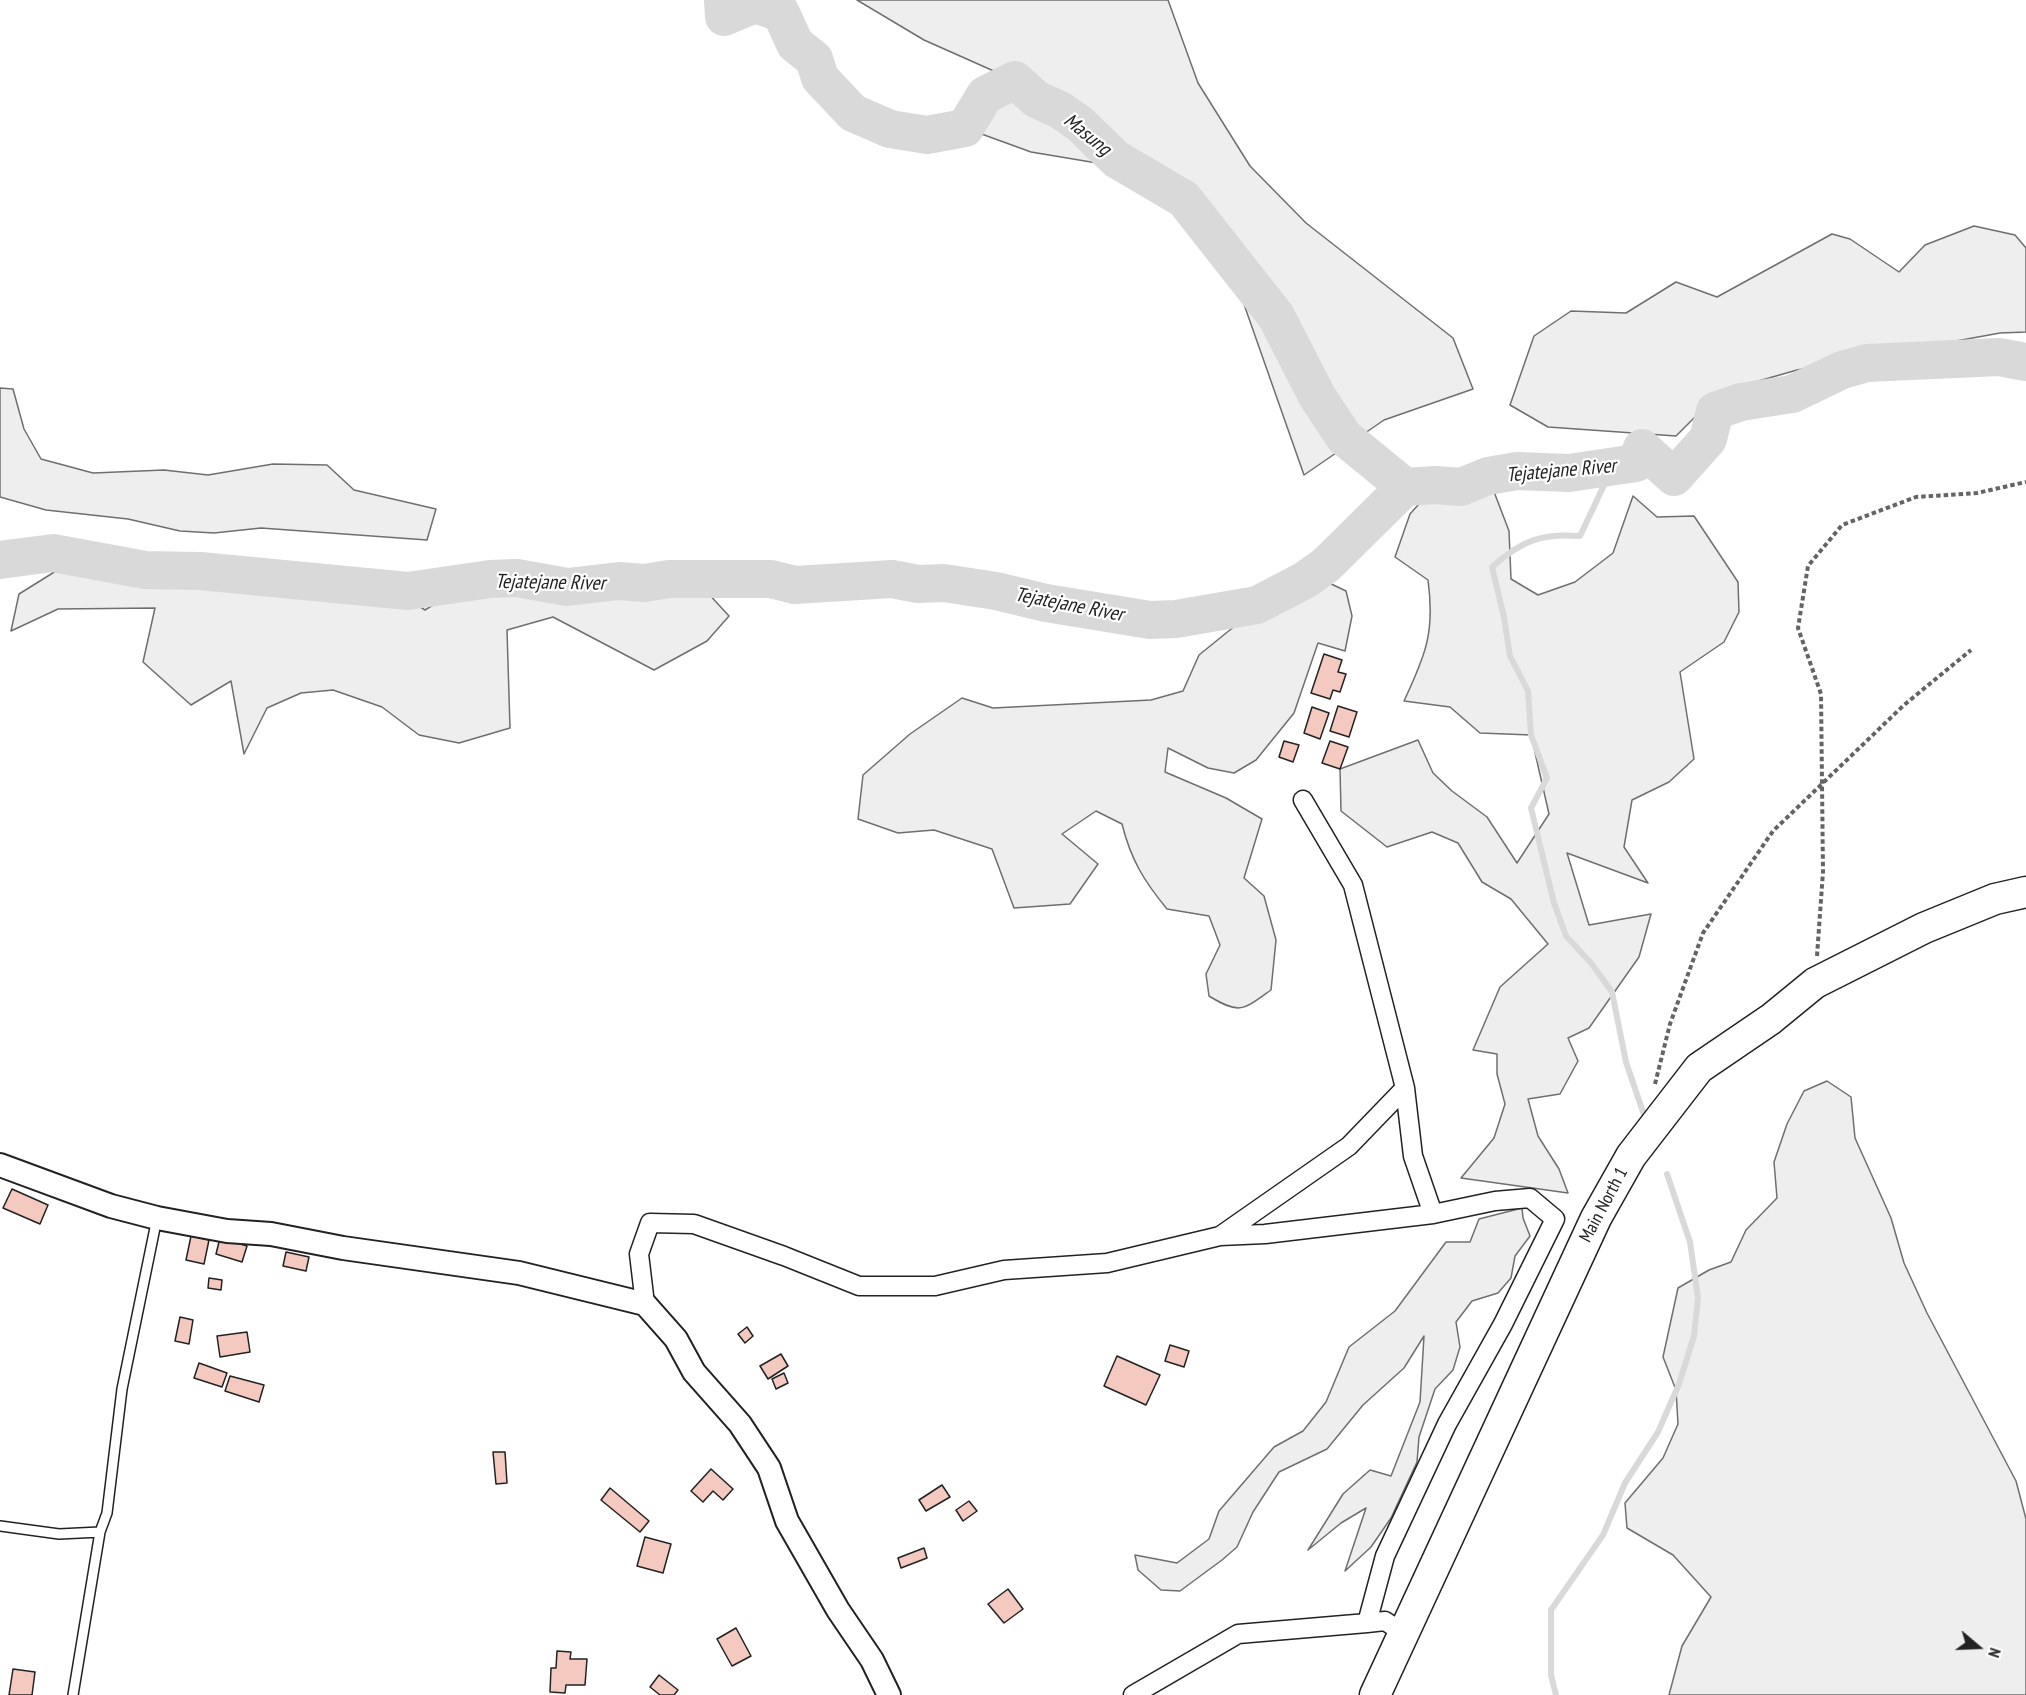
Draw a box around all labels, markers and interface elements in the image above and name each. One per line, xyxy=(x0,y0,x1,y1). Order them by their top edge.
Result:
water label: Masung xyxy=(1059,109,1115,161)
water label: Tejatejane River xyxy=(1505,454,1617,488)
water label: Tejatejane River xyxy=(495,570,605,596)
water label: Tejatejane River xyxy=(1013,583,1125,627)
street label: Main North 1 xyxy=(1575,1164,1633,1246)
north arrow xyxy=(1948,1617,2008,1677)
text: N xyxy=(1984,1646,2006,1660)

